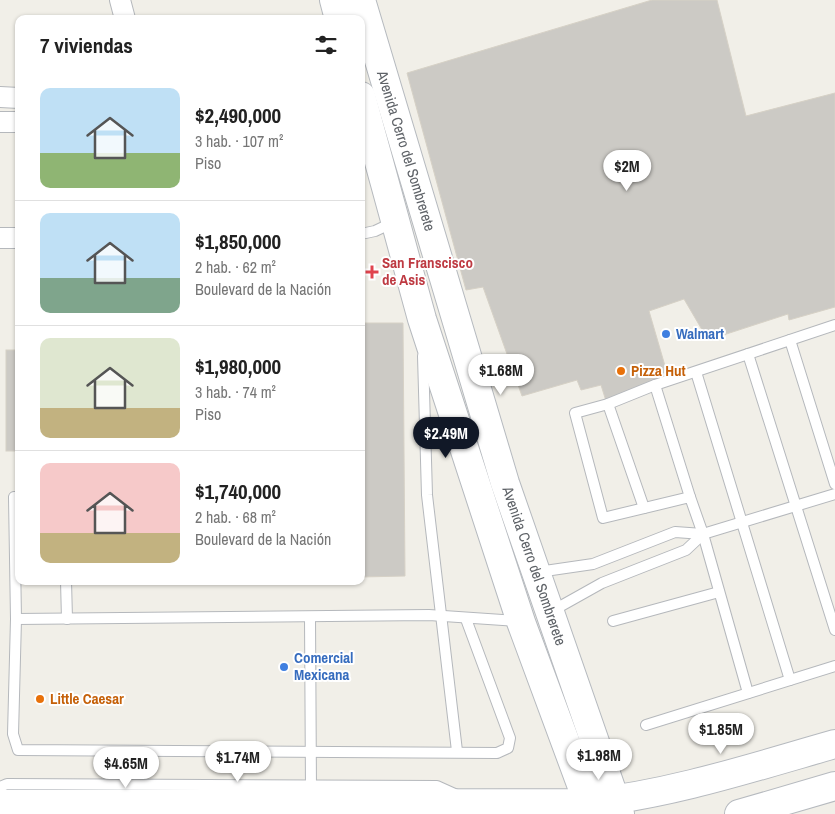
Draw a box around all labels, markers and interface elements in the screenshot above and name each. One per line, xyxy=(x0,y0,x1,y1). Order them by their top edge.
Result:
text: 7 viviendas xyxy=(40,31,133,60)
icon: filters xyxy=(312,31,340,59)
street label: Avenida Cerro del Sombrerete xyxy=(372,67,441,234)
text: $2,490,000 xyxy=(195,101,281,130)
icon: home xyxy=(80,108,140,168)
text: 3 hab. · 107 m² xyxy=(195,130,283,152)
pin: $2M xyxy=(603,150,651,192)
text: Piso xyxy=(195,152,221,174)
text: $2M xyxy=(614,155,640,177)
text: $1,850,000 xyxy=(195,227,281,256)
icon: home xyxy=(80,233,140,293)
place label: San Franscisco de Asis xyxy=(382,252,473,290)
text: 2 hab. · 62 m² xyxy=(195,256,276,278)
marker: San Franscisco de Asis xyxy=(366,266,378,278)
text: Boulevard de la Nación xyxy=(195,278,331,300)
place label: Walmart xyxy=(676,323,724,344)
marker: Walmart xyxy=(660,328,672,340)
text: $1,980,000 xyxy=(195,352,281,381)
pin: $1.68M xyxy=(460,354,542,396)
icon: home xyxy=(80,358,140,418)
text: $1.68M xyxy=(479,359,523,381)
place label: Pizza Hut xyxy=(631,360,686,381)
marker: Pizza Hut xyxy=(615,365,627,377)
text: 3 hab. · 74 m² xyxy=(195,381,276,403)
text: Piso xyxy=(195,403,221,425)
pin: $2.49M xyxy=(405,416,487,459)
text: $2.49M xyxy=(424,422,468,444)
text: $1,740,000 xyxy=(195,477,281,506)
icon: home xyxy=(80,483,140,543)
street label: Avenida Cerro del Sombrerete xyxy=(497,483,572,648)
text: 2 hab. · 68 m² xyxy=(195,506,276,528)
text: Boulevard de la Nación xyxy=(195,528,331,550)
place label: Comercial Mexicana xyxy=(294,647,353,685)
marker: Comercial Mexicana xyxy=(278,661,290,673)
place label: Little Caesar xyxy=(50,688,124,709)
marker: Little Caesar xyxy=(34,693,46,705)
pin: $1.85M xyxy=(680,712,762,755)
text: $1.85M xyxy=(699,718,743,740)
pin: $1.98M xyxy=(558,738,640,781)
pin: $1.74M xyxy=(197,740,279,783)
text: $1.98M xyxy=(577,744,621,766)
pin: $4.65M xyxy=(85,746,167,789)
text: $1.74M xyxy=(216,746,260,768)
text: $4.65M xyxy=(104,752,148,774)

